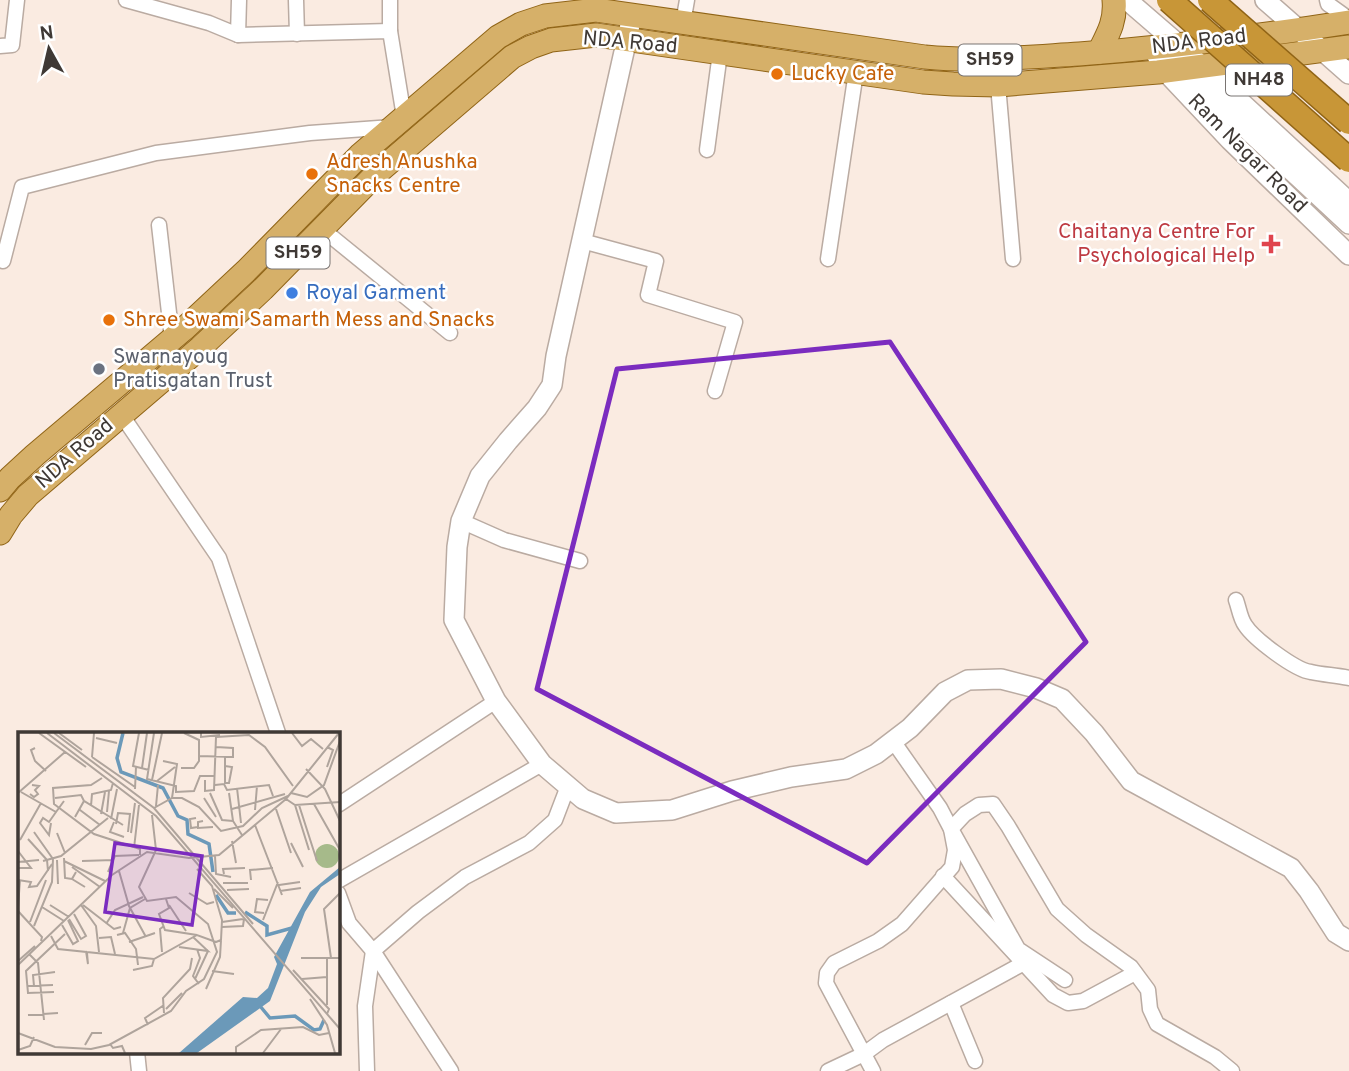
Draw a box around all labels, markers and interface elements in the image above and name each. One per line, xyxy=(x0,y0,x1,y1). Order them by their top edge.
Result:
north arrow xyxy=(14,14,84,84)
text: N xyxy=(38,21,55,47)
street label: NDA Road xyxy=(1150,23,1248,61)
street label: NDA Road xyxy=(581,25,679,61)
road number: SH59 xyxy=(958,44,1021,76)
place label: Lucky Cafe xyxy=(791,61,894,88)
road number: NH48 xyxy=(1226,64,1292,96)
marker: Lucky Cafe xyxy=(769,66,785,82)
street label: Ram Nagar Road xyxy=(1181,88,1313,220)
place label: Adresh Anushka Snacks Centre xyxy=(326,149,478,200)
marker: Adresh Anushka Snacks Centre xyxy=(304,166,320,182)
place label: Chaitanya Centre For Psychological Help xyxy=(1058,219,1255,270)
marker: Chaitanya Centre For Psychological Help xyxy=(1261,234,1281,254)
road number: SH59 xyxy=(266,238,330,268)
place label: Royal Garment xyxy=(306,280,446,307)
marker: Royal Garment xyxy=(284,285,300,301)
place label: Shree Swami Samarth Mess and Snacks xyxy=(123,307,495,334)
marker: Shree Swami Samarth Mess and Snacks xyxy=(101,312,117,328)
place label: Swarnayoug Pratisgatan Trust xyxy=(113,344,273,395)
marker: Swarnayoug Pratisgatan Trust xyxy=(91,361,107,377)
street label: NDA Road xyxy=(30,413,120,495)
inset map xyxy=(18,732,340,1054)

